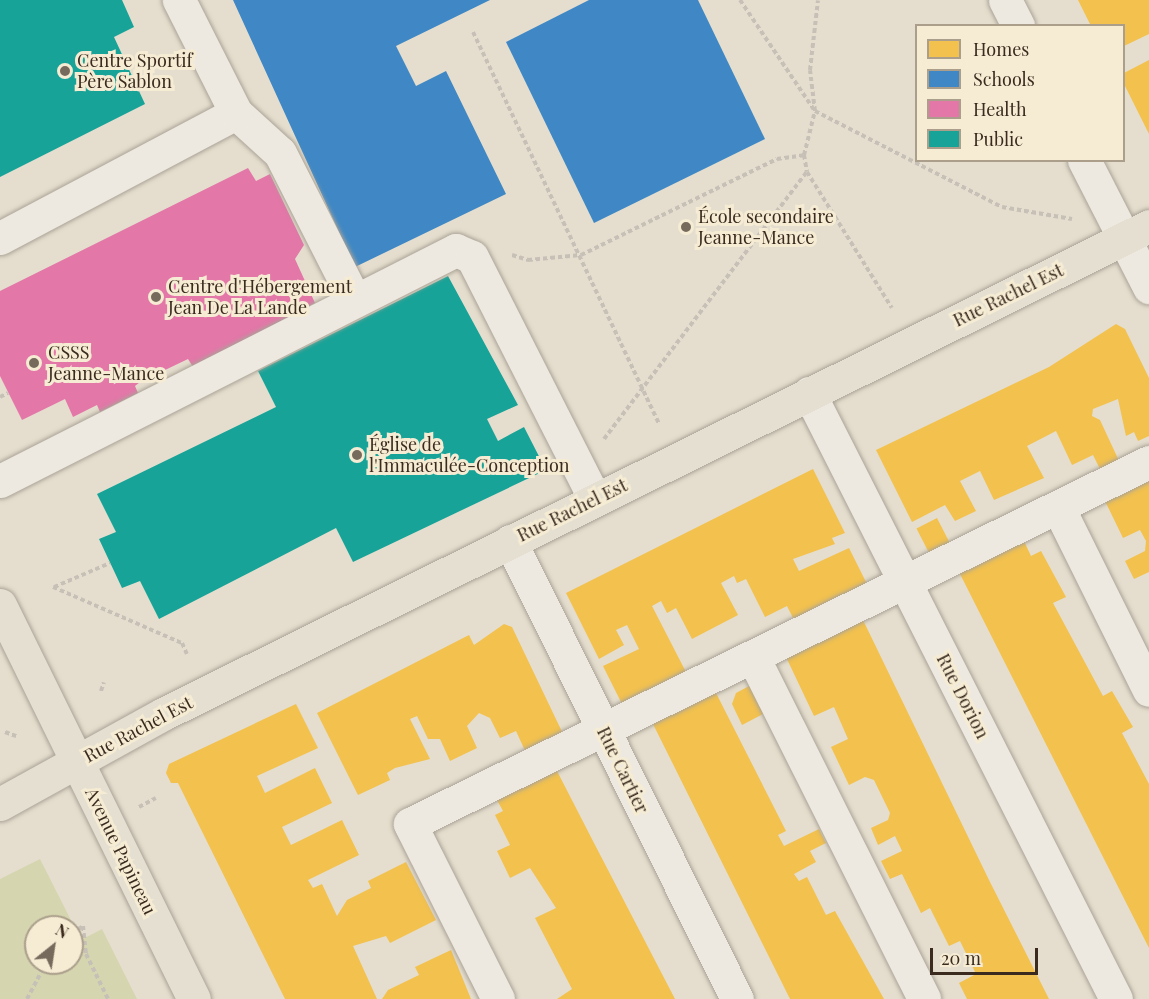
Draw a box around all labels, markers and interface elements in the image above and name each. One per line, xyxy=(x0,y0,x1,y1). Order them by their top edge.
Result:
legend xyxy=(915,24,1125,162)
text: Homes xyxy=(973,37,1029,61)
place label: Centre Sportif Père Sablon xyxy=(77,50,193,92)
marker: Centre Sportif Père Sablon xyxy=(58,64,72,78)
text: Schools xyxy=(973,67,1035,91)
text: Health xyxy=(973,97,1026,121)
text: Public xyxy=(973,127,1023,151)
place label: École secondaire Jeanne-Mance xyxy=(698,206,834,248)
marker: École secondaire Jeanne-Mance xyxy=(679,220,693,234)
street label: Rue Rachel Est xyxy=(949,259,1067,331)
place label: Centre d'Hébergement Jean De La Lande xyxy=(168,276,352,318)
marker: Centre d'Hébergement Jean De La Lande xyxy=(149,290,163,304)
place label: CSSS Jeanne-Mance xyxy=(48,342,164,385)
marker: CSSS Jeanne-Mance xyxy=(25,354,43,372)
place label: Église de l'Immaculée-Conception xyxy=(369,434,570,476)
marker: Église de l'Immaculée-Conception xyxy=(350,448,364,462)
street label: Rue Rachel Est xyxy=(513,474,631,546)
street label: Rue Dorion xyxy=(932,650,994,742)
street label: Rue Rachel Est xyxy=(80,691,196,767)
street label: Rue Cartier xyxy=(593,723,653,817)
street label: Avenue Papineau xyxy=(81,784,161,918)
north arrow xyxy=(24,915,84,975)
text: N xyxy=(52,919,73,943)
scale bar xyxy=(933,936,1041,974)
text: 20 m xyxy=(941,946,981,970)

